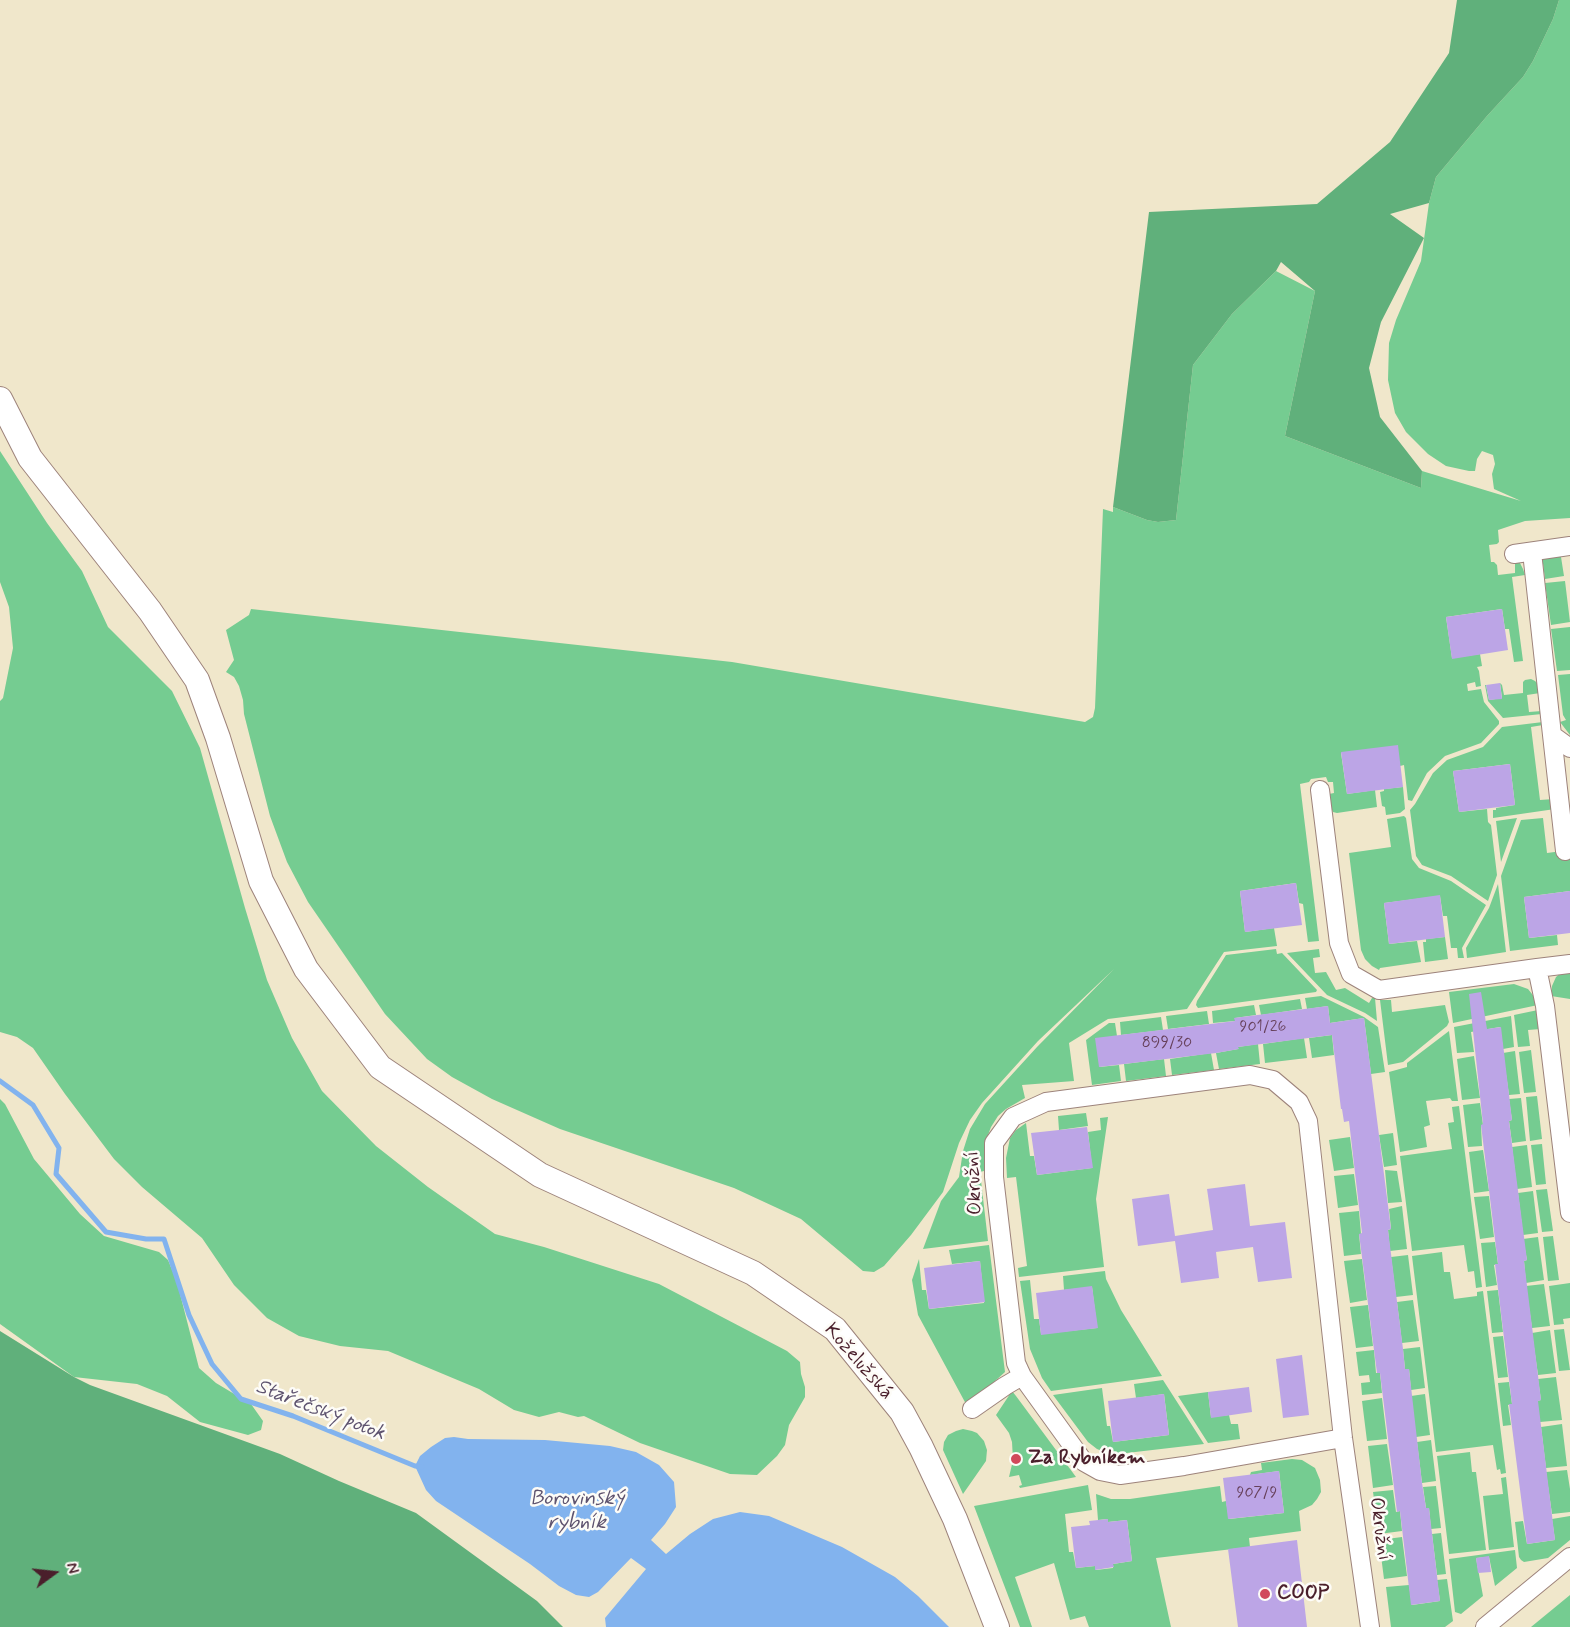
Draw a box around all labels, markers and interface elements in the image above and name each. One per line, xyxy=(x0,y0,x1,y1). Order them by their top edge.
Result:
house number: 901/26 xyxy=(1240,1018,1286,1038)
house number: 899/30 xyxy=(1142,1034,1192,1054)
street label: Okružní xyxy=(961,1150,989,1216)
street label: Koželužská xyxy=(818,1319,898,1405)
water label: Stařečský potok xyxy=(252,1375,388,1447)
place label: Za Rybníkem xyxy=(1028,1447,1145,1471)
marker: Za Rybníkem xyxy=(1009,1452,1023,1466)
house number: 907/9 xyxy=(1237,1484,1277,1504)
water label: Borovinský rybník xyxy=(530,1487,624,1537)
street label: Okružní xyxy=(1363,1496,1395,1562)
north arrow xyxy=(24,1543,84,1603)
text: N xyxy=(60,1560,83,1576)
place label: COOP xyxy=(1277,1582,1329,1606)
marker: COOP xyxy=(1258,1587,1272,1601)

